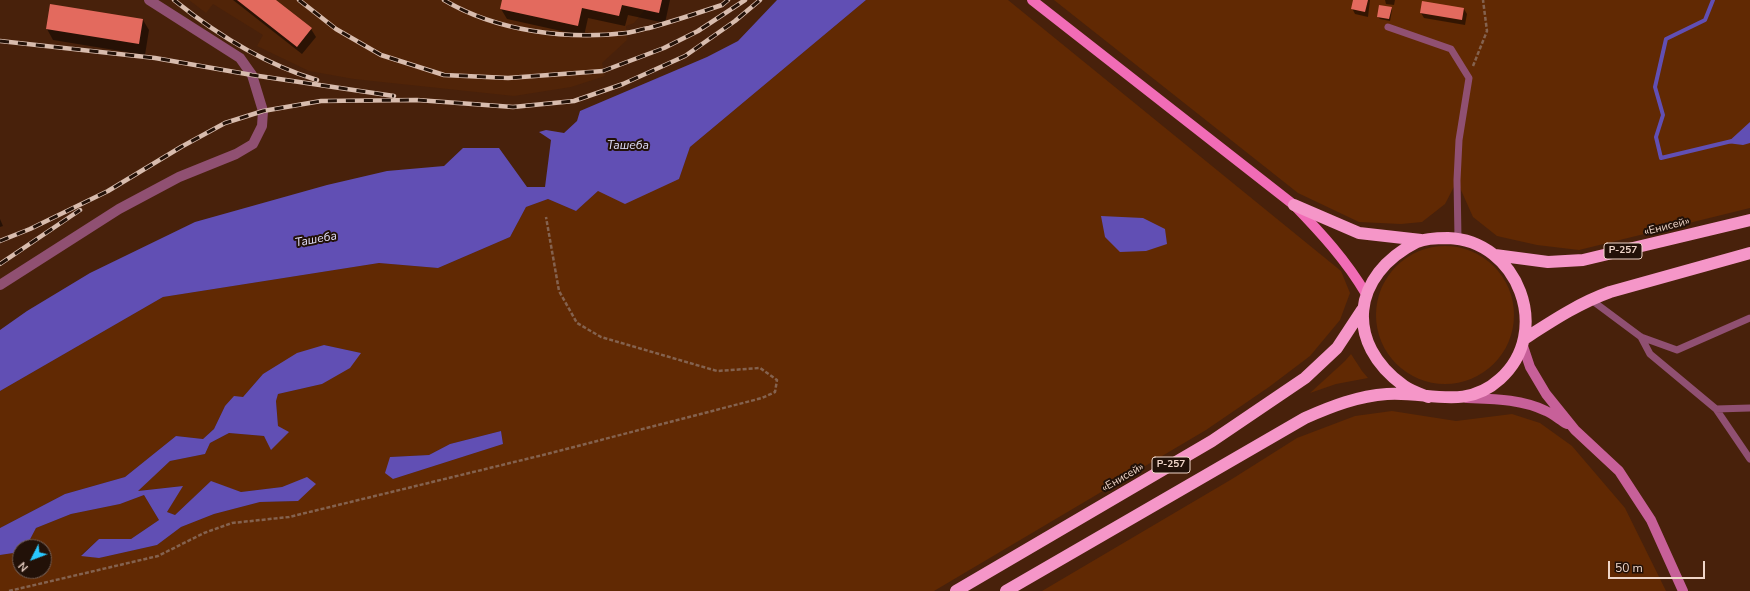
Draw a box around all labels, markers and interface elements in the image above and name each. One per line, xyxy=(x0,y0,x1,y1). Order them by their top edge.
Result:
water label: Ташеба xyxy=(607,139,649,153)
street label: «Енисей» xyxy=(1643,215,1691,239)
water label: Ташеба xyxy=(294,229,338,251)
road number: Р-257 xyxy=(1604,243,1642,259)
road number: Р-257 xyxy=(1152,457,1190,473)
street label: «Енисей» xyxy=(1100,461,1146,495)
north arrow xyxy=(12,539,52,579)
scale bar xyxy=(1610,553,1707,579)
text: N xyxy=(15,559,32,575)
text: 50 m xyxy=(1615,560,1643,576)

